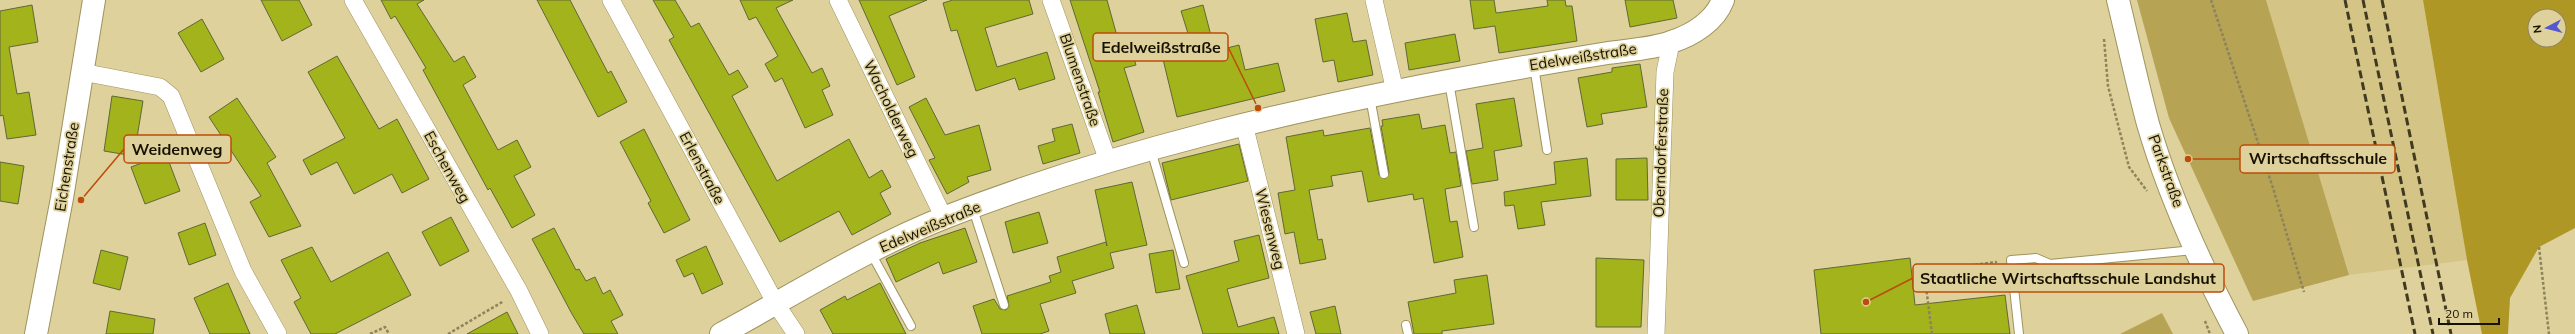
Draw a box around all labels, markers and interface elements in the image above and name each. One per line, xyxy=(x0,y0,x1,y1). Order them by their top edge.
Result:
north arrow xyxy=(2527,8,2567,48)
text: N xyxy=(2530,24,2545,34)
street label: Blumenstraße xyxy=(1056,31,1105,129)
callout: Edelweißstraße xyxy=(1093,33,1228,61)
text: Edelweißstraße xyxy=(1101,37,1221,57)
street label: Edelweißstraße xyxy=(1528,39,1638,74)
street label: Wacholderweg xyxy=(860,57,923,161)
street label: Oberndorferstraße xyxy=(1649,88,1672,218)
street label: Eichenstraße xyxy=(50,121,83,213)
street label: Eschenweg xyxy=(420,127,475,206)
street label: Erlenstraße xyxy=(675,128,729,207)
street label: Parkstraße xyxy=(2145,132,2188,210)
callout: Weidenweg xyxy=(124,135,231,163)
text: Weidenweg xyxy=(132,139,222,159)
callout: Wirtschaftsschule xyxy=(2240,145,2395,173)
text: Wirtschaftsschule xyxy=(2249,148,2387,168)
street label: Wiesenweg xyxy=(1251,186,1290,271)
street label: Edelweißstraße xyxy=(876,197,983,256)
callout: Staatliche Wirtschaftsschule Landshut xyxy=(1913,264,2224,292)
text: Staatliche Wirtschaftsschule Landshut xyxy=(1920,268,2216,288)
scale bar xyxy=(2439,300,2499,326)
text: 20 m xyxy=(2445,306,2473,321)

